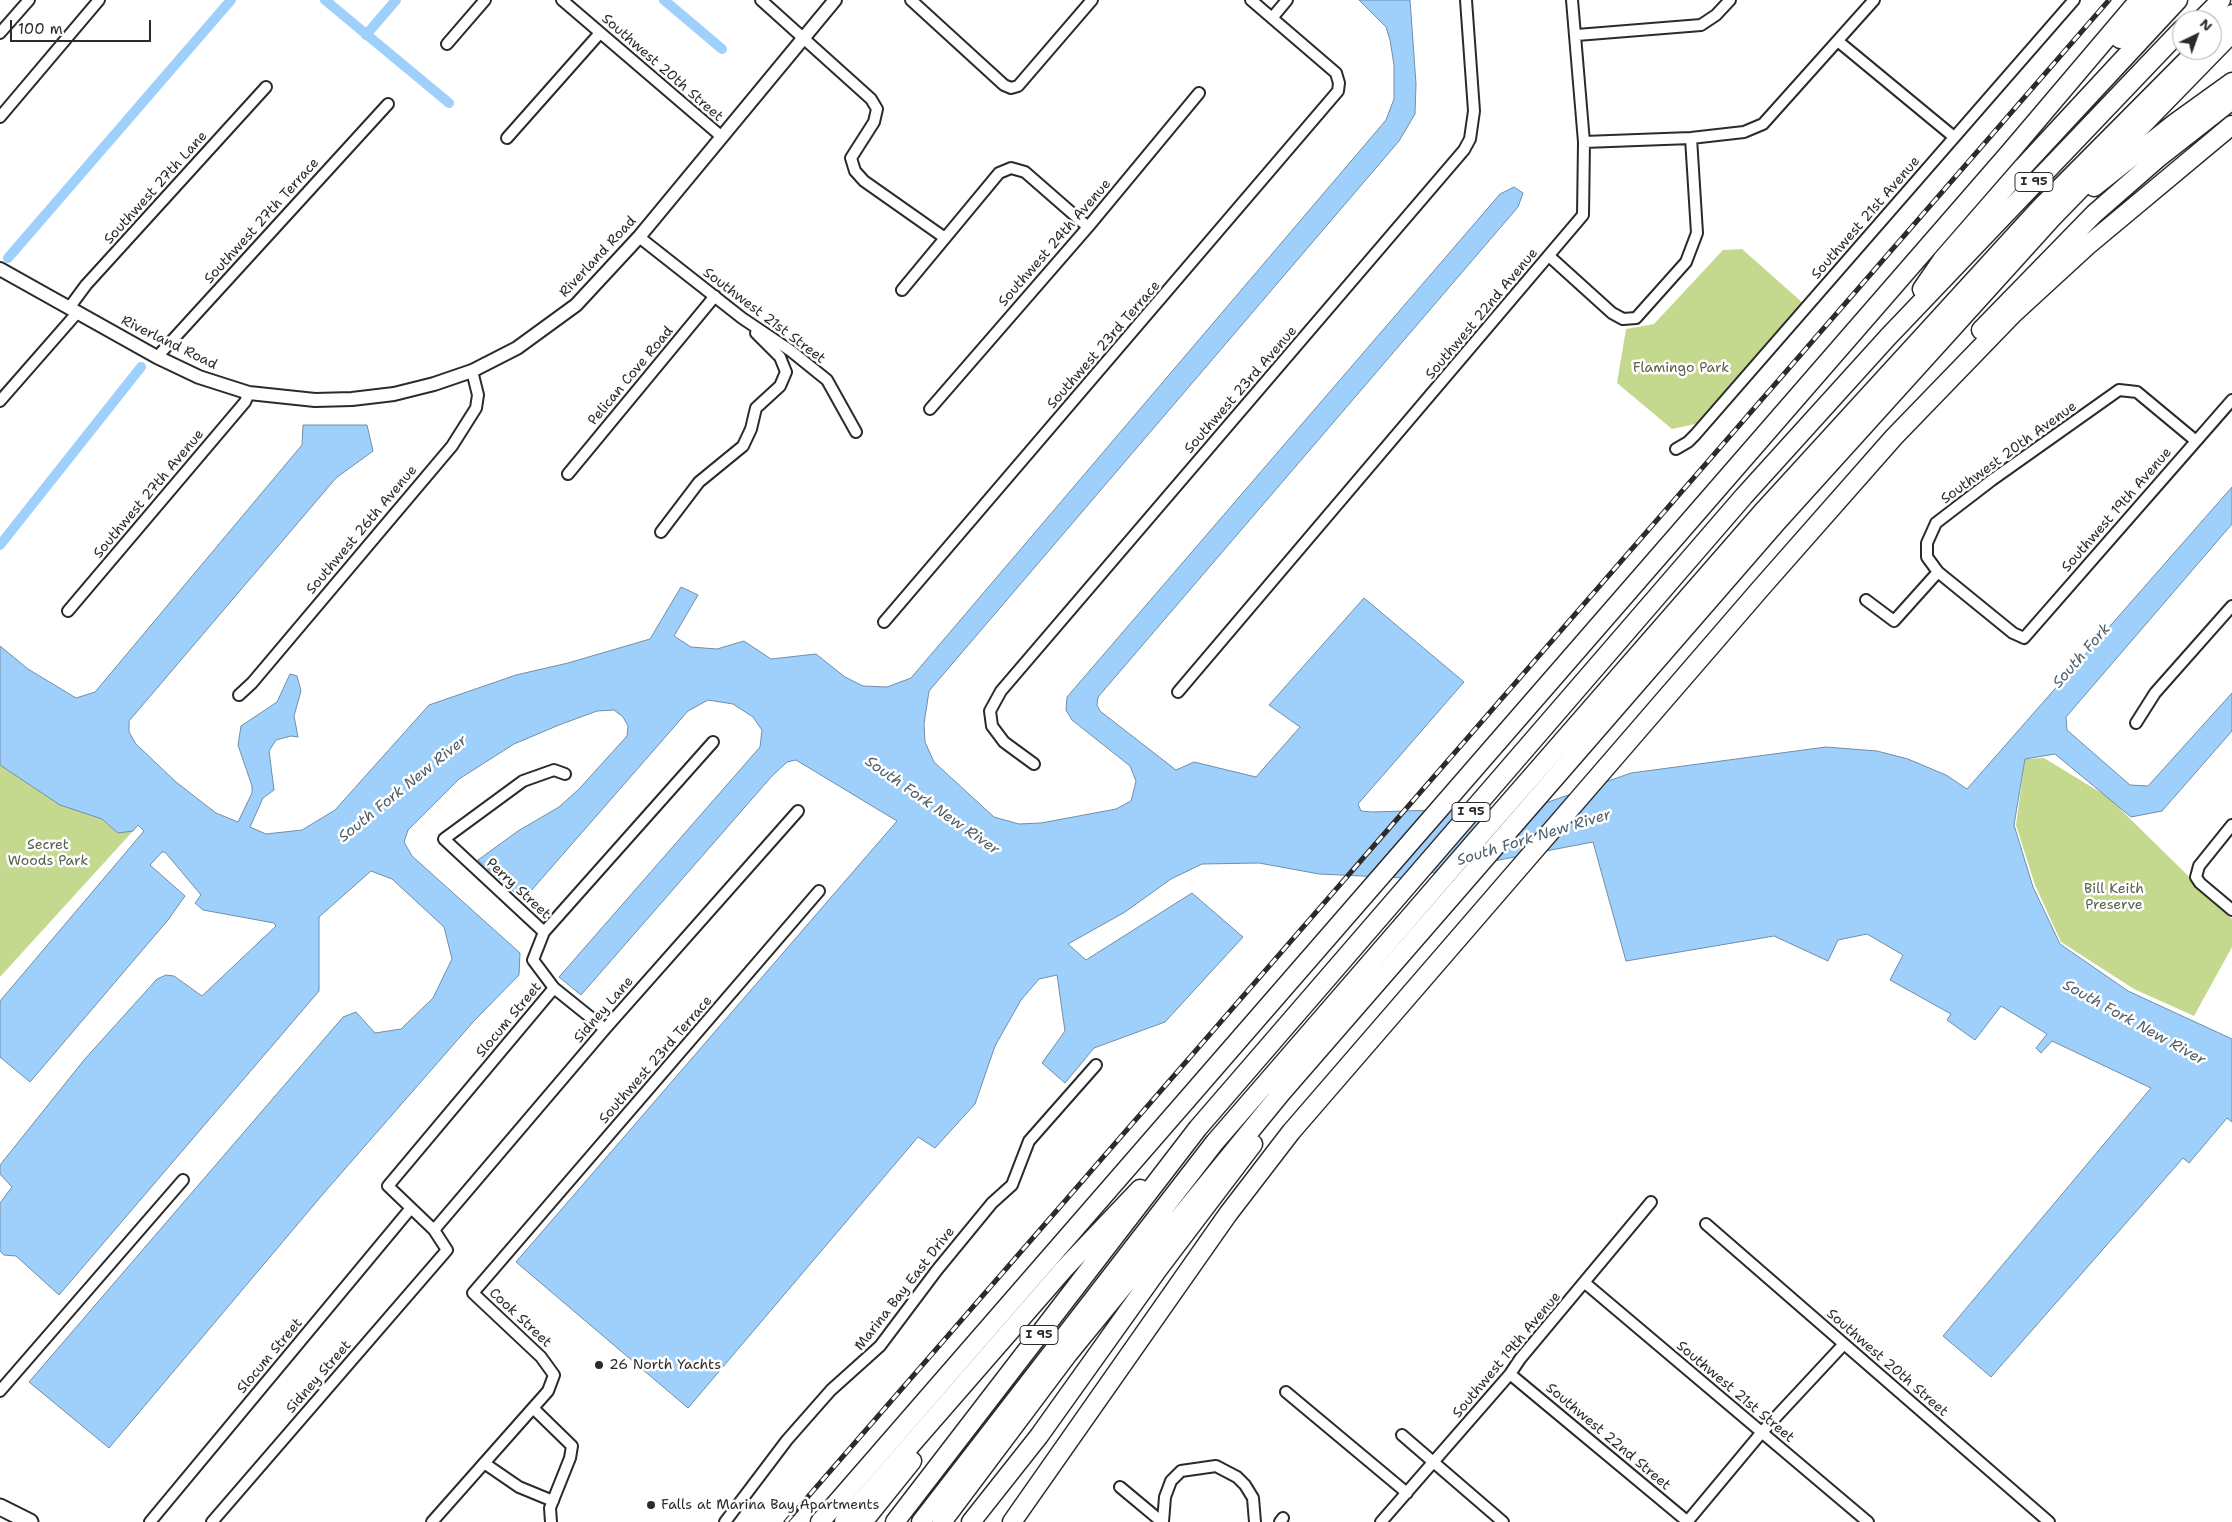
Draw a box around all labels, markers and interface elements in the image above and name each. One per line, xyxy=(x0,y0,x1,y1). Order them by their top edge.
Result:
scale bar xyxy=(12,10,154,42)
north arrow xyxy=(2172,10,2222,60)
street label: Southwest 20th Street xyxy=(598,11,726,125)
text: N xyxy=(2196,14,2217,35)
text: 100 m xyxy=(18,19,63,39)
street label: Southwest 27th Lane xyxy=(101,128,211,248)
street label: Southwest 21st Avenue xyxy=(1808,153,1924,283)
street label: Southwest 27th Terrace xyxy=(201,155,323,287)
road number: I 95 xyxy=(2015,172,2053,192)
street label: Southwest 24th Avenue xyxy=(995,176,1115,310)
street label: Riverland Road xyxy=(556,213,640,301)
street label: Southwest 22nd Avenue xyxy=(1422,245,1542,383)
street label: Southwest 21st Street xyxy=(700,265,828,367)
street label: Southwest 23rd Terrace xyxy=(1044,278,1164,412)
street label: Riverland Road xyxy=(118,312,220,374)
street label: Pelican Cove Road xyxy=(585,323,677,429)
street label: Southwest 23rd Avenue xyxy=(1181,323,1301,457)
park label: Flamingo Park xyxy=(1633,360,1729,376)
street label: Southwest 20th Avenue xyxy=(1938,398,2080,508)
street label: Southwest 27th Avenue xyxy=(90,426,208,562)
street label: Southwest 19th Avenue xyxy=(2058,444,2176,576)
street label: Southwest 26th Avenue xyxy=(303,462,421,598)
water label: South Fork xyxy=(2049,620,2115,692)
water label: South Fork New River xyxy=(335,732,471,846)
water label: South Fork New River xyxy=(861,753,1003,859)
road number: I 95 xyxy=(1452,802,1490,822)
water label: South Fork New River xyxy=(1455,806,1613,870)
park label: Secret Woods Park xyxy=(8,837,88,870)
street label: Perry Street xyxy=(482,855,554,923)
park label: Bill Keith Preserve xyxy=(2084,881,2144,914)
street label: Sidney Lane xyxy=(571,973,637,1047)
water label: South Fork New River xyxy=(2060,976,2208,1070)
street label: Slocum Street xyxy=(473,979,545,1061)
street label: Southwest 23rd Terrace xyxy=(596,993,716,1127)
street label: Marina Bay East Drive xyxy=(851,1224,959,1354)
street label: Cook Street xyxy=(485,1285,555,1351)
street label: Southwest 19th Avenue xyxy=(1449,1289,1565,1421)
street label: Southwest 20th Street xyxy=(1823,1306,1951,1420)
street label: Slocum Street xyxy=(234,1315,306,1397)
road number: I 95 xyxy=(1020,1326,1058,1344)
street label: Sidney Street xyxy=(283,1337,355,1417)
street label: Southwest 21st Street xyxy=(1673,1338,1797,1446)
place label: 26 North Yachts xyxy=(609,1357,721,1373)
marker: 26 North Yachts xyxy=(593,1359,605,1371)
street label: Southwest 22nd Street xyxy=(1542,1380,1674,1494)
place label: Falls at Marina Bay Apartments xyxy=(661,1497,880,1513)
marker: Falls at Marina Bay Apartments xyxy=(645,1499,657,1511)

